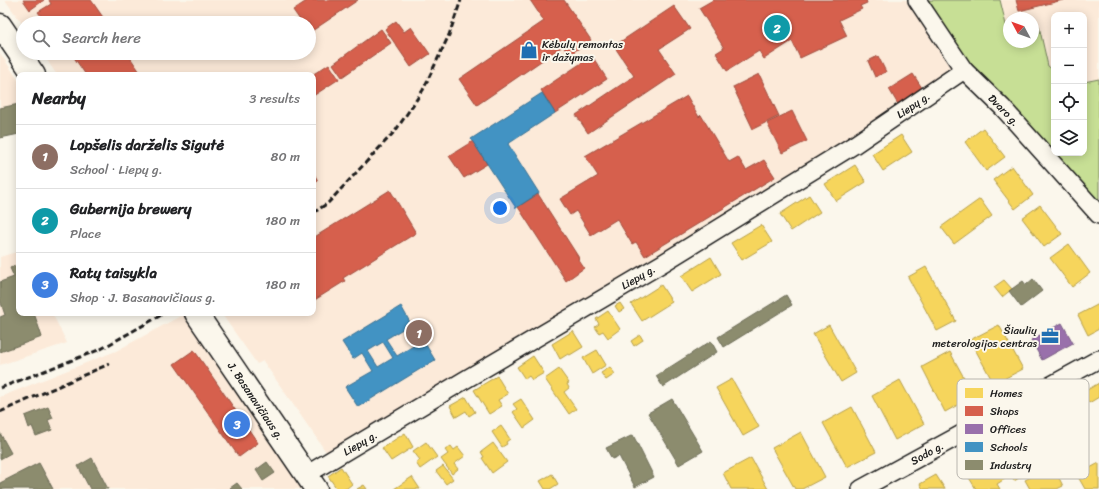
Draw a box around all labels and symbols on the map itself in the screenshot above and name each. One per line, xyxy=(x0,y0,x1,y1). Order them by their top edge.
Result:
north arrow xyxy=(1003,12,1039,48)
pin: 2 xyxy=(764,13,790,43)
place label: Kėbulų remontas ir dažymas xyxy=(542,35,624,67)
shop icon: Kėbulų remontas ir dažymas xyxy=(519,40,539,60)
street label: Liepų g. xyxy=(893,87,934,124)
street label: Dvaro g. xyxy=(983,90,1024,131)
your location xyxy=(490,198,510,218)
street label: Liepų g. xyxy=(617,260,659,295)
pin: 1 xyxy=(406,318,432,348)
place label: Šiaulių meterologijos centras xyxy=(932,321,1037,353)
office icon: Šiaulių meterologijos centras xyxy=(1040,326,1060,346)
street label: J. Basanavičiaus g. xyxy=(222,357,289,444)
legend xyxy=(957,379,1089,479)
text: Homes xyxy=(990,384,1023,403)
text: Shops xyxy=(990,402,1019,421)
pin: 3 xyxy=(224,409,250,439)
text: Offices xyxy=(990,420,1027,439)
street label: Liepų g. xyxy=(339,426,381,461)
street label: Sodo g. xyxy=(907,436,947,470)
text: Schools xyxy=(990,438,1028,457)
text: Industry xyxy=(989,456,1032,475)

